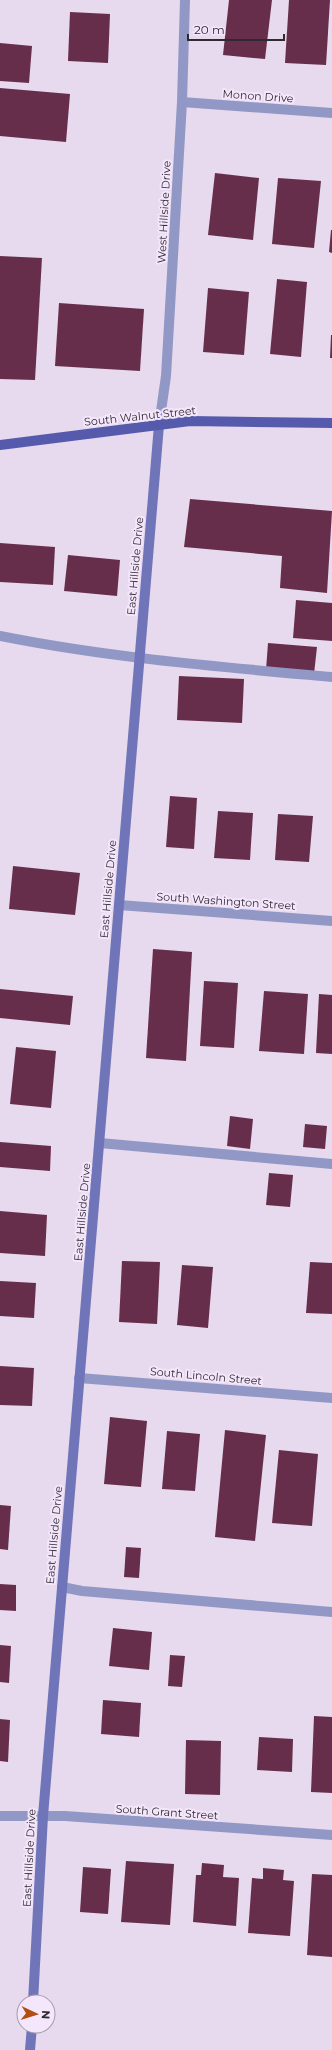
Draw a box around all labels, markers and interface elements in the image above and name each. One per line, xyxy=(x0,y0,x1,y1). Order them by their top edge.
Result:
scale bar xyxy=(188,16,284,42)
text: 20 m xyxy=(194,22,225,37)
street label: Monon Drive xyxy=(222,87,294,105)
street label: West Hillside Drive xyxy=(154,160,174,264)
street label: South Walnut Street xyxy=(83,403,197,429)
street label: East Hillside Drive xyxy=(124,516,146,616)
street label: East Hillside Drive xyxy=(97,839,119,939)
street label: South Washington Street xyxy=(156,889,297,913)
street label: East Hillside Drive xyxy=(71,1162,93,1262)
street label: South Lincoln Street xyxy=(149,1364,263,1388)
street label: East Hillside Drive xyxy=(43,1485,65,1585)
street label: South Grant Street xyxy=(115,1801,219,1823)
street label: East Hillside Drive xyxy=(19,1808,39,1908)
north arrow xyxy=(16,1994,56,2034)
text: N xyxy=(39,2010,53,2020)

